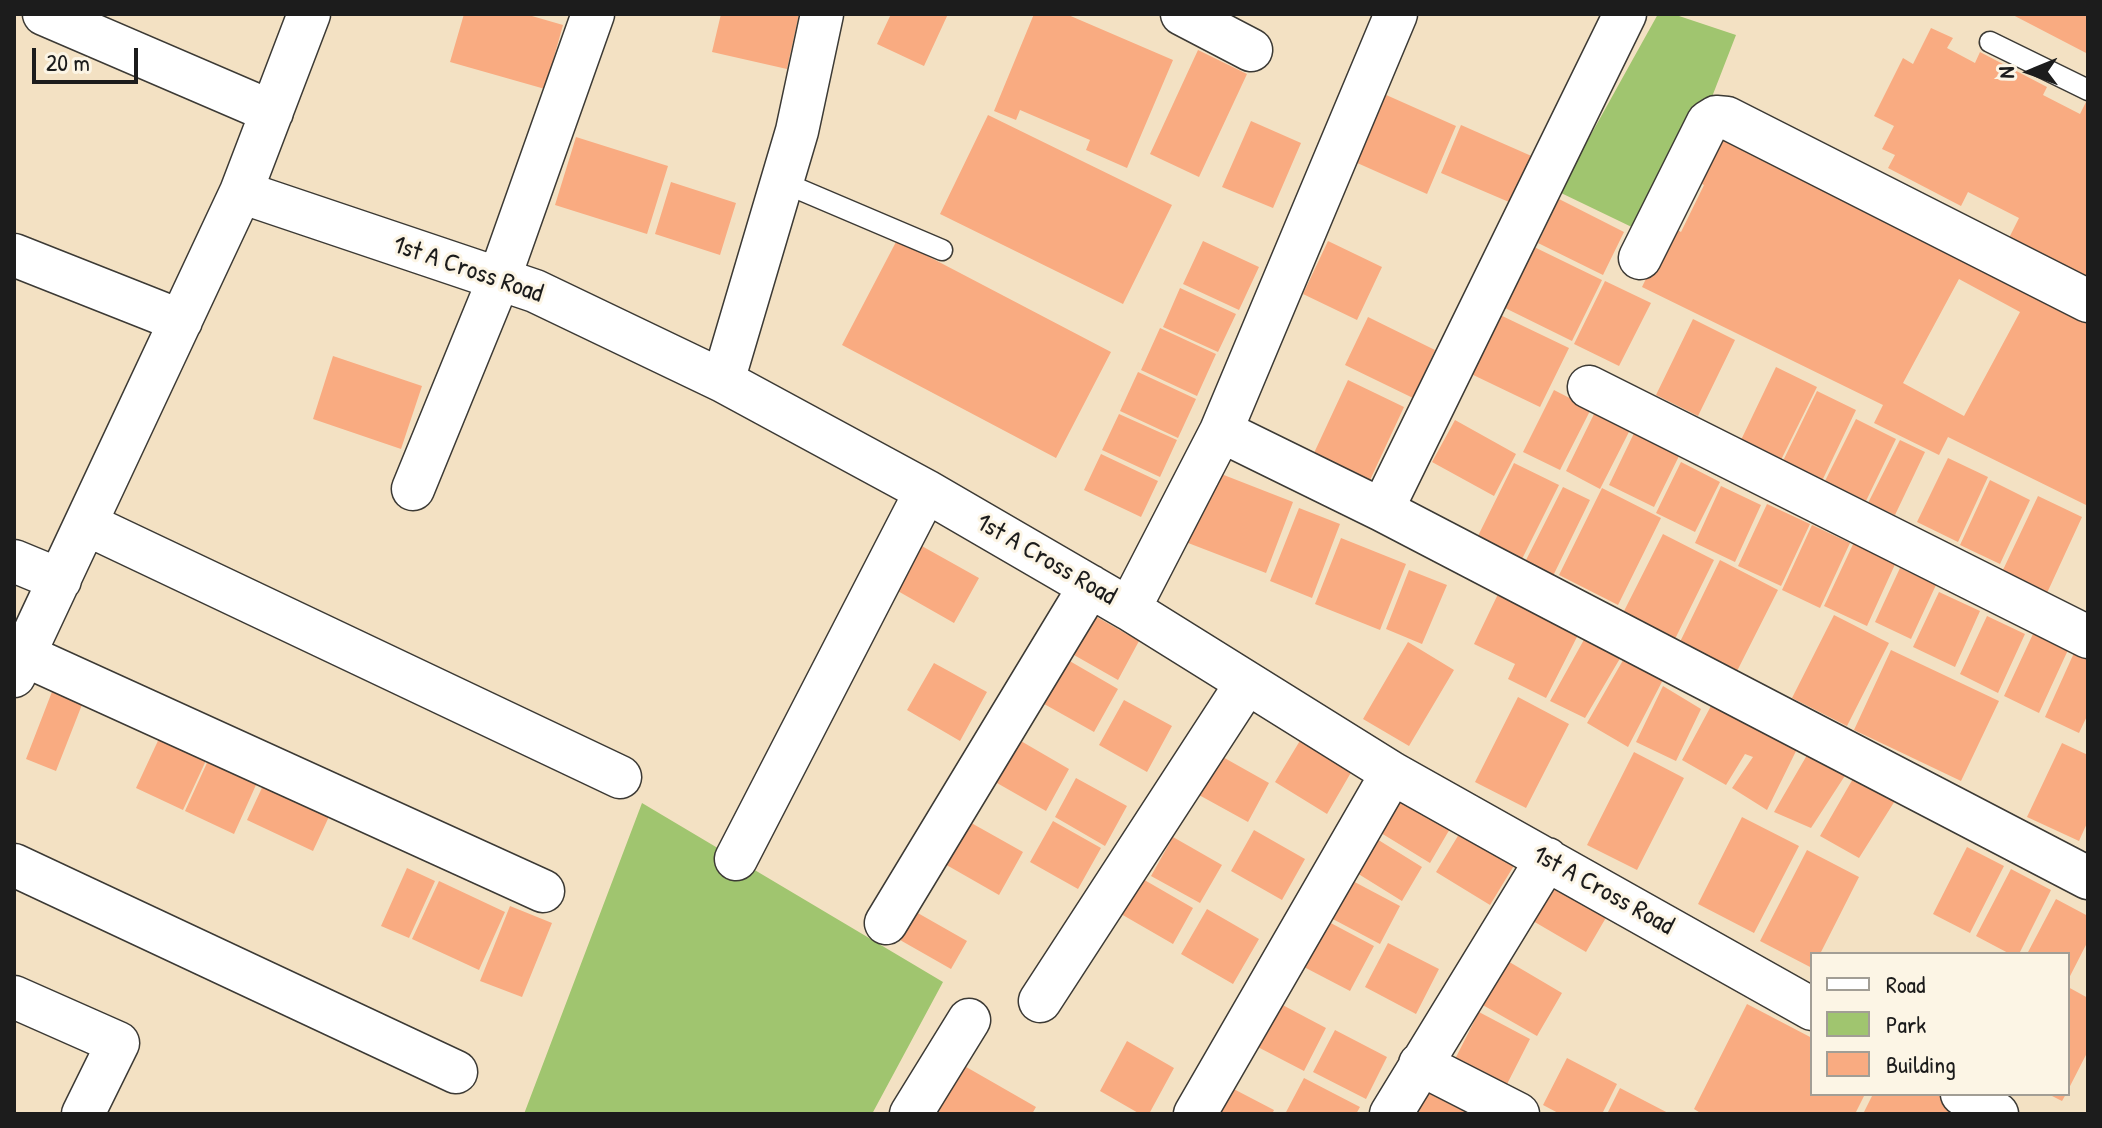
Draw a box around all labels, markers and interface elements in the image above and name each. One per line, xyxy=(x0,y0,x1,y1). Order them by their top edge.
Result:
scale bar xyxy=(36,32,142,82)
north arrow xyxy=(1990,32,2070,112)
text: 20 m xyxy=(46,46,90,78)
text: N xyxy=(1991,66,2021,79)
street label: 1st A Cross Road xyxy=(389,230,547,310)
street label: 1st A Cross Road xyxy=(970,507,1122,613)
street label: 1st A Cross Road xyxy=(1527,839,1679,943)
legend xyxy=(1810,952,2070,1096)
text: Road xyxy=(1886,968,1925,1000)
text: Park xyxy=(1886,1008,1926,1040)
text: Building xyxy=(1886,1048,1956,1080)

